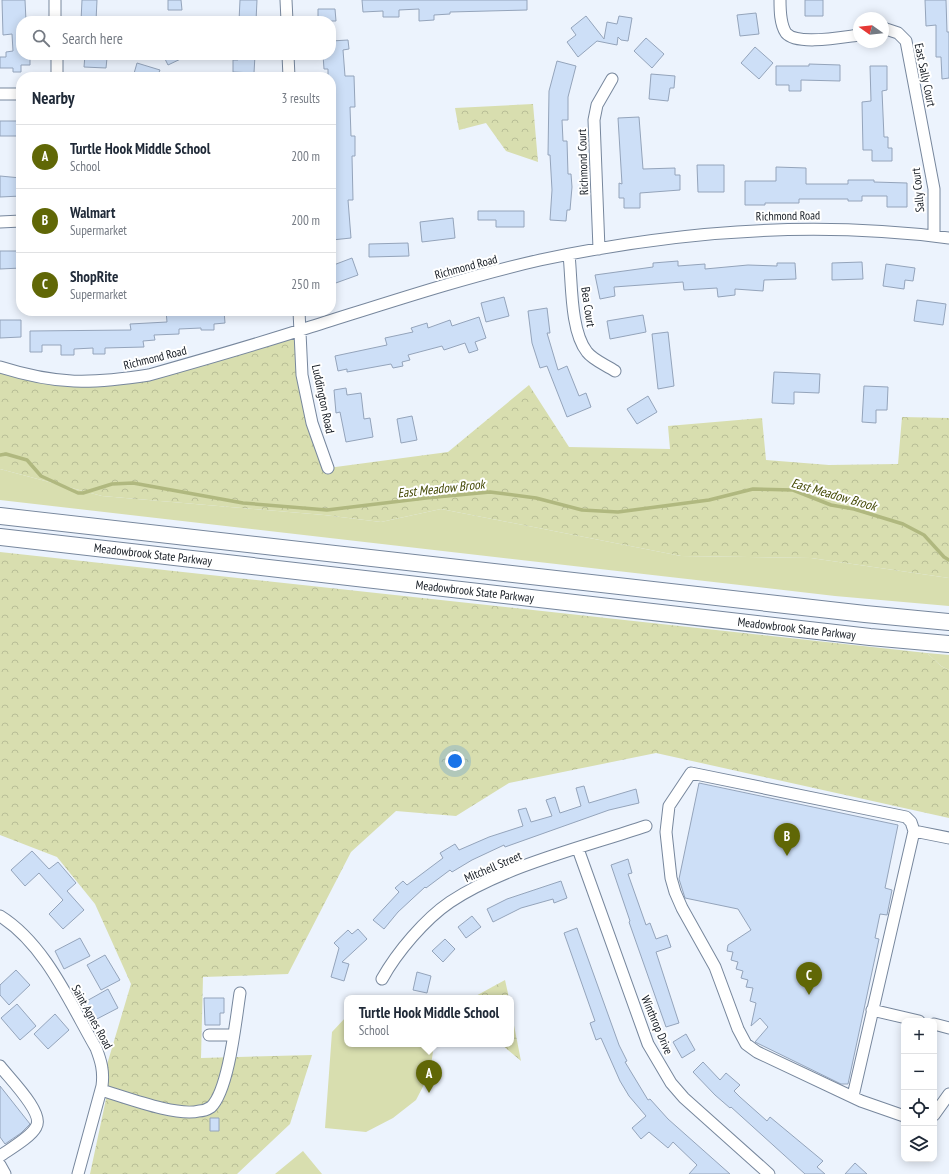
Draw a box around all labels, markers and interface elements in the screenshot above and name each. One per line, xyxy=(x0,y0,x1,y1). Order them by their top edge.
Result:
north arrow xyxy=(853,12,889,48)
search box xyxy=(16,16,336,60)
icon: search xyxy=(30,27,52,49)
text: Search here xyxy=(62,29,123,48)
street label: East Sally Court xyxy=(911,42,940,109)
text: Nearby xyxy=(32,87,75,109)
text: 3 results xyxy=(281,90,320,107)
street label: Richmond Court xyxy=(574,128,591,195)
text: Turtle Hook Middle School xyxy=(70,139,210,158)
text: A xyxy=(42,148,48,165)
text: 200 m xyxy=(291,148,320,165)
text: School xyxy=(70,158,100,175)
street label: Sally Court xyxy=(908,166,927,213)
text: Walmart xyxy=(70,203,115,222)
street label: Richmond Road xyxy=(756,207,820,224)
text: B xyxy=(42,212,48,229)
text: 200 m xyxy=(291,212,320,229)
text: Supermarket xyxy=(70,222,127,239)
street label: Richmond Road xyxy=(433,251,499,282)
text: ShopRite xyxy=(70,267,118,286)
text: C xyxy=(42,276,48,293)
text: 250 m xyxy=(291,276,320,293)
text: Supermarket xyxy=(70,286,127,303)
street label: Bea Court xyxy=(578,286,599,329)
street label: Richmond Road xyxy=(122,342,188,373)
street label: Luddington Road xyxy=(309,363,338,435)
water label: East Meadow Brook xyxy=(789,474,880,515)
water label: East Meadow Brook xyxy=(397,475,487,502)
street label: Meadowbrook State Parkway xyxy=(93,540,213,568)
street label: Meadowbrook State Parkway xyxy=(415,577,535,605)
street label: Meadowbrook State Parkway xyxy=(737,614,857,642)
your location xyxy=(445,751,465,771)
pin: B xyxy=(774,823,800,856)
street label: Mitchell Street xyxy=(462,847,524,885)
pin: C xyxy=(796,962,822,995)
street label: Saint Agnes Road xyxy=(69,982,116,1052)
street label: Winthrop Drive xyxy=(638,993,677,1057)
popup xyxy=(344,995,514,1047)
text: Turtle Hook Middle School xyxy=(359,1003,499,1022)
map controls xyxy=(901,1018,937,1162)
button: + xyxy=(901,1018,937,1054)
text: School xyxy=(359,1022,389,1039)
button: − xyxy=(901,1054,937,1090)
pin: A xyxy=(416,1060,442,1093)
button: locate xyxy=(901,1090,937,1126)
button: layers xyxy=(901,1126,937,1162)

